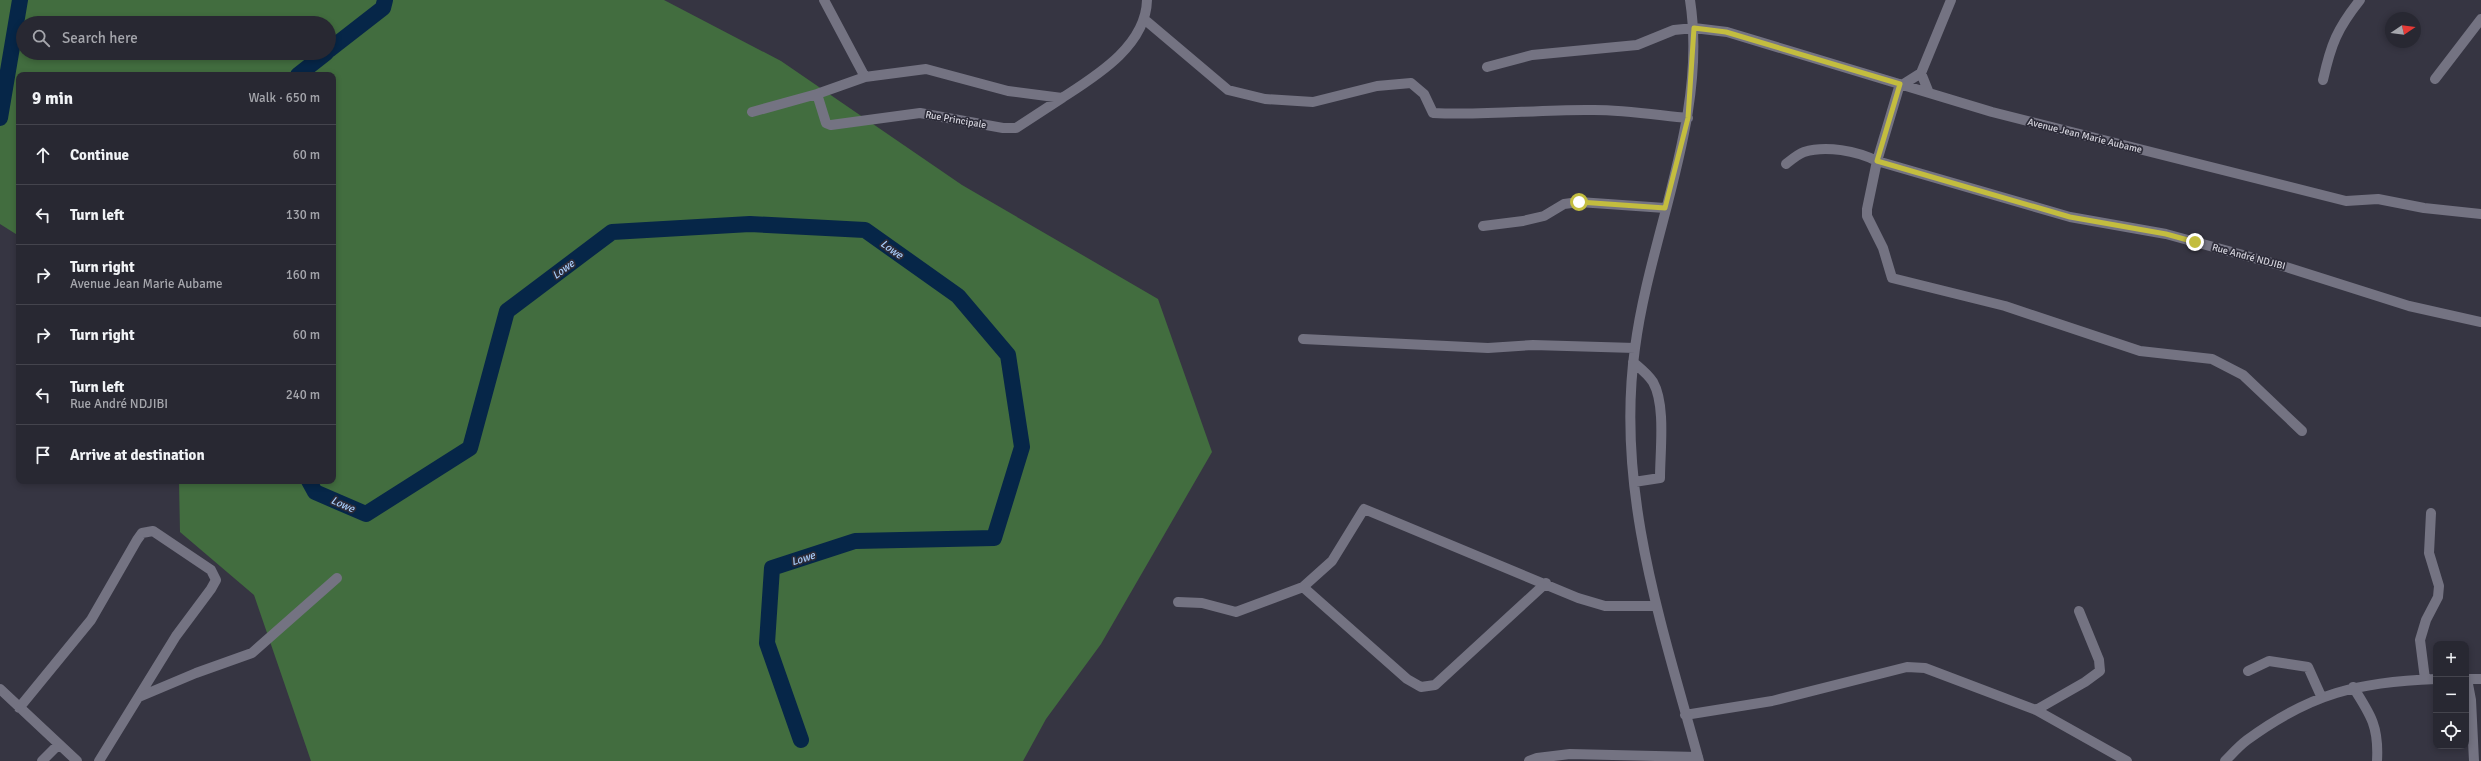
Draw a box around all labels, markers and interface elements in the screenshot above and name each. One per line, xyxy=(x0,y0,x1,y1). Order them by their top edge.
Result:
north arrow xyxy=(2385,12,2421,48)
search box xyxy=(16,16,336,60)
icon: search xyxy=(30,27,52,49)
text: Search here xyxy=(62,29,138,47)
text: 9 min xyxy=(32,88,73,109)
text: Walk · 650 m xyxy=(249,90,320,106)
street label: Rue Principale xyxy=(924,109,987,131)
street label: Avenue Jean Marie Aubame xyxy=(2026,116,2143,156)
icon: ahead xyxy=(32,144,54,166)
text: Continue xyxy=(70,146,129,164)
text: 60 m xyxy=(293,147,320,163)
route start xyxy=(1570,193,1588,211)
icon: left xyxy=(32,204,54,226)
text: Turn left xyxy=(70,206,124,224)
text: 130 m xyxy=(286,207,320,223)
route end xyxy=(2186,233,2204,251)
water label: Lowe xyxy=(878,237,906,262)
street label: Rue André NDJIBI xyxy=(2211,241,2287,273)
water label: Lowe xyxy=(550,257,577,282)
text: Turn right xyxy=(70,258,135,276)
icon: right xyxy=(32,264,54,286)
text: 160 m xyxy=(286,267,320,283)
text: Avenue Jean Marie Aubame xyxy=(70,276,223,292)
icon: right xyxy=(32,324,54,346)
text: Turn right xyxy=(70,326,135,344)
text: 60 m xyxy=(293,327,320,343)
text: Turn left xyxy=(70,378,124,396)
icon: left xyxy=(32,384,54,406)
text: 240 m xyxy=(286,387,320,403)
text: Rue André NDJIBI xyxy=(70,396,168,412)
icon: arrive xyxy=(32,444,54,466)
text: Arrive at destination xyxy=(70,446,205,464)
water label: Lowe xyxy=(329,494,357,516)
water label: Lowe xyxy=(790,548,817,568)
map controls xyxy=(2433,641,2469,749)
button: + xyxy=(2433,641,2469,677)
button: − xyxy=(2433,677,2469,713)
button: locate xyxy=(2433,713,2469,749)

